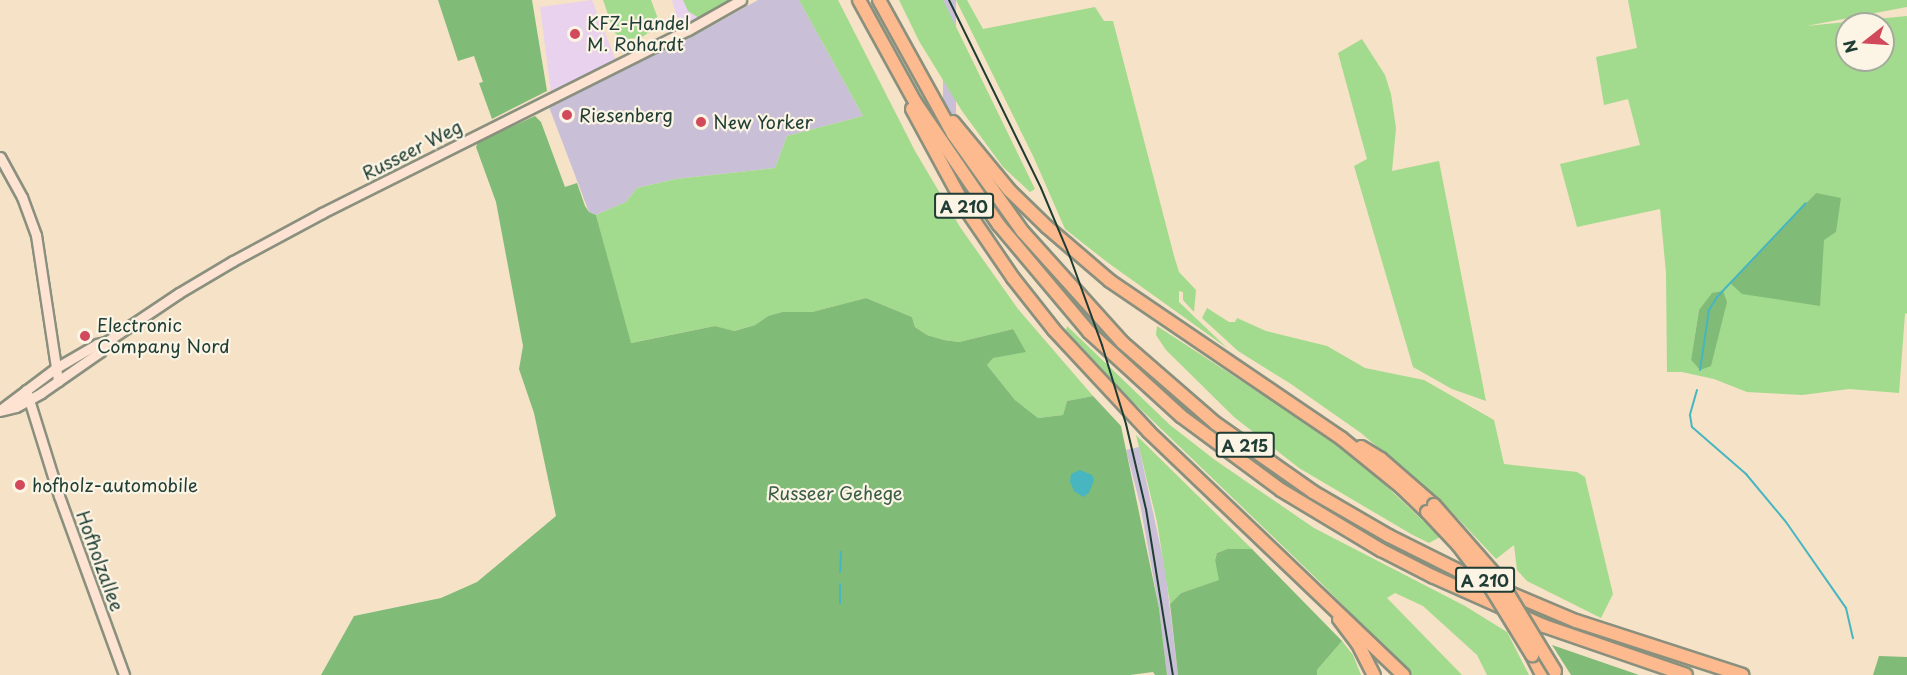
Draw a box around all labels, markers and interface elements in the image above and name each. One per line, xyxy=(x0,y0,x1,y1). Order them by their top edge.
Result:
north arrow xyxy=(1835,12,1895,72)
place label: KFZ-Handel M. Rohardt xyxy=(587,13,689,56)
marker: KFZ-Handel M. Rohardt xyxy=(568,27,582,41)
text: N xyxy=(1836,37,1863,56)
place label: Riesenberg xyxy=(579,104,673,126)
marker: Riesenberg xyxy=(560,108,574,122)
place label: New Yorker xyxy=(713,111,812,133)
street label: Russeer Weg xyxy=(358,115,466,185)
marker: New Yorker xyxy=(694,115,708,129)
road number: A 210 xyxy=(932,193,996,219)
place label: Electronic Company Nord xyxy=(97,315,229,358)
marker: Electronic Company Nord xyxy=(78,329,92,343)
road number: A 215 xyxy=(1215,432,1275,458)
place label: hofholz-automobile xyxy=(32,474,198,496)
marker: hofholz-automobile xyxy=(13,478,27,492)
park label: Russeer Gehege xyxy=(766,482,904,504)
street label: Hofholzallee xyxy=(72,508,128,614)
road number: A 210 xyxy=(1454,567,1516,593)

